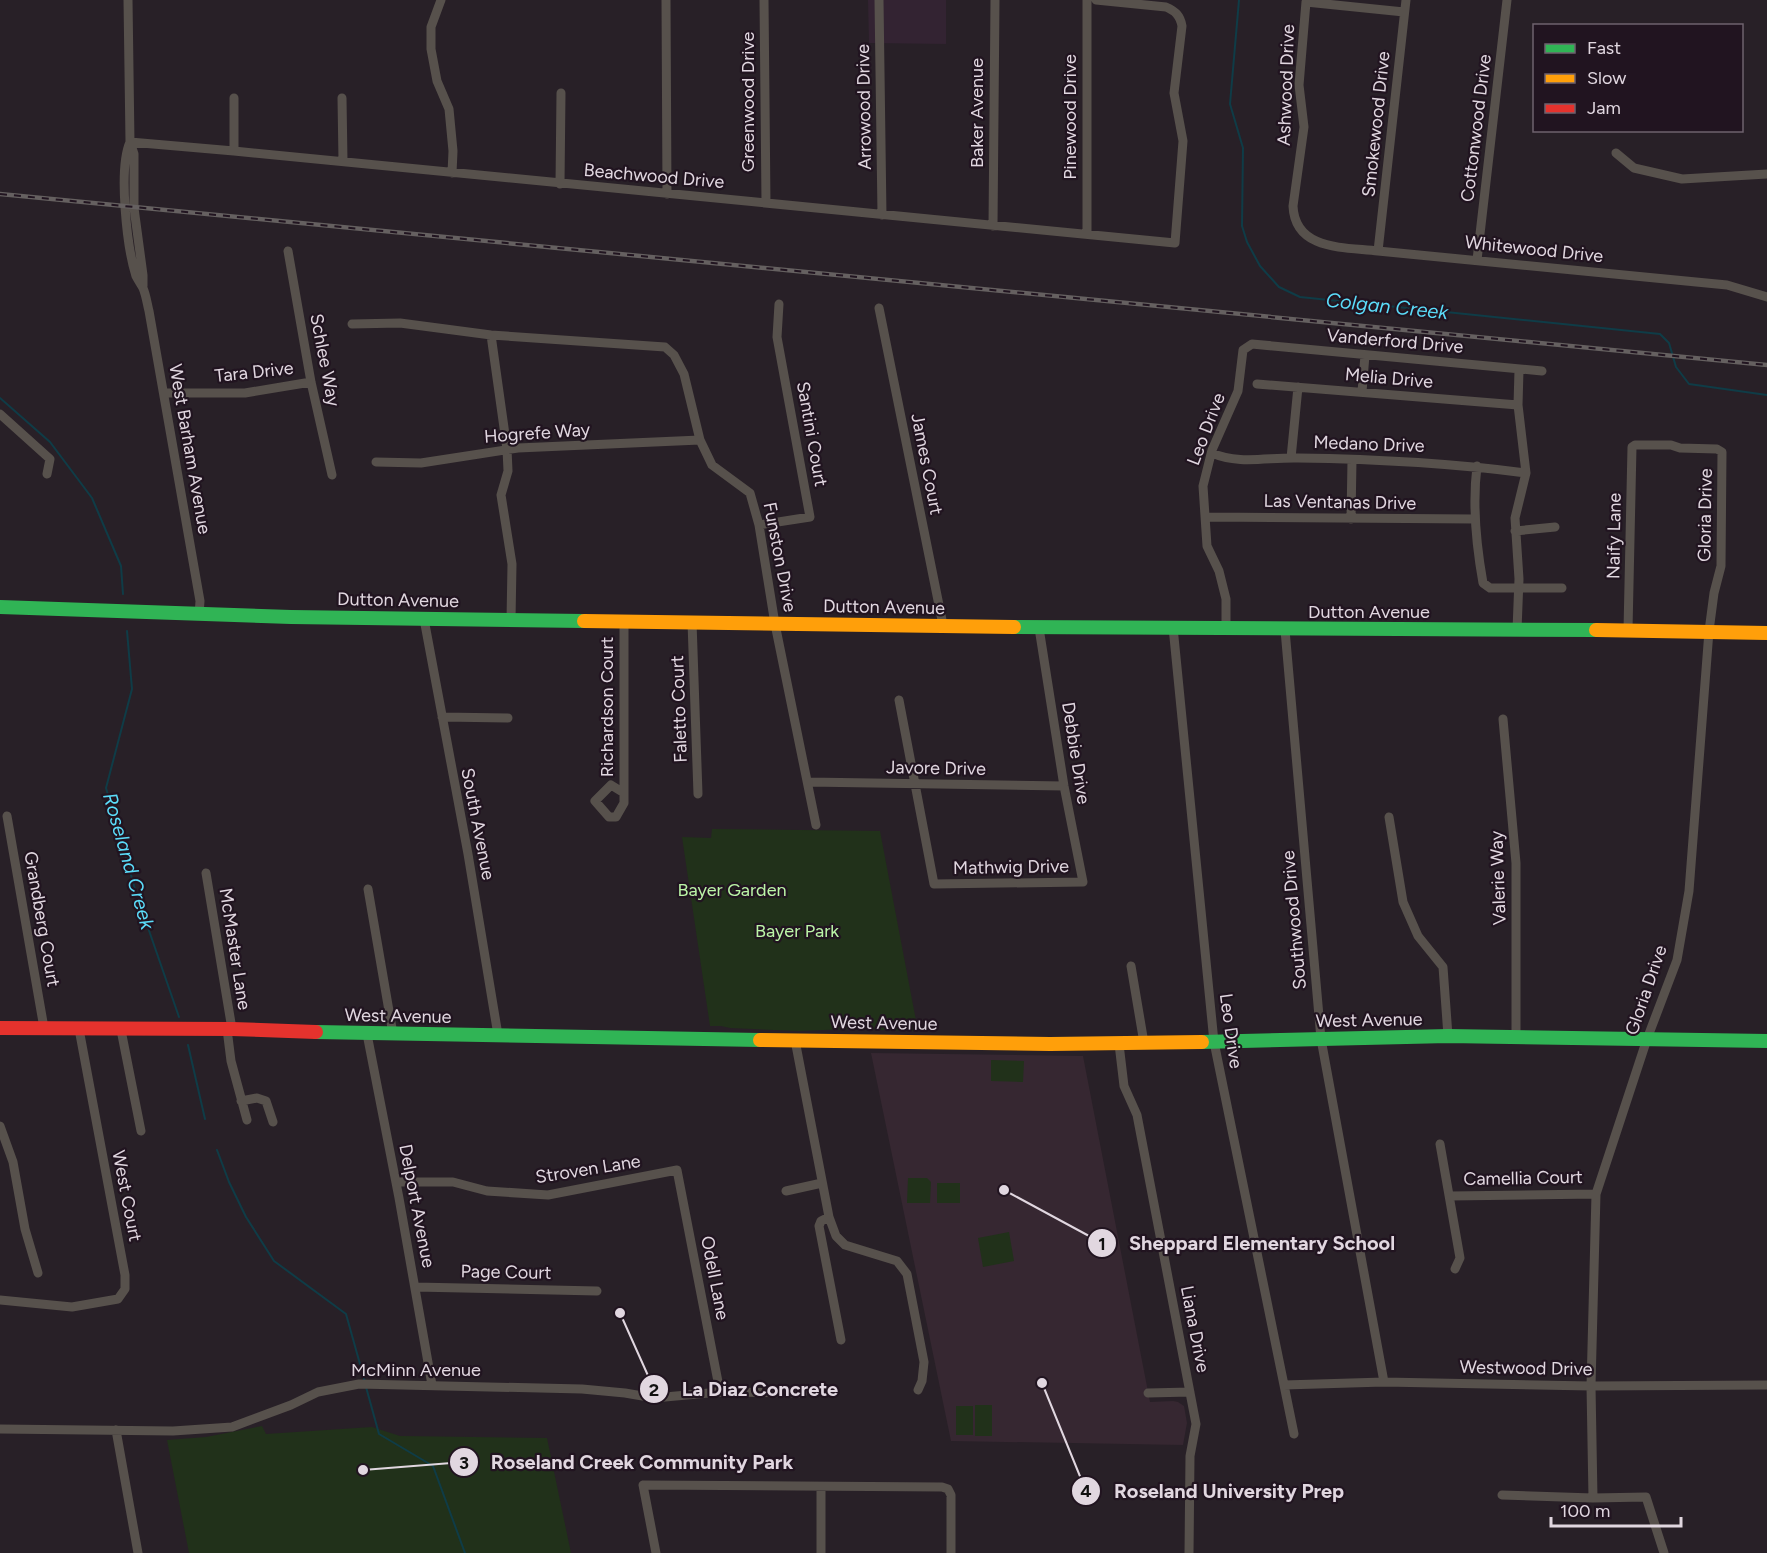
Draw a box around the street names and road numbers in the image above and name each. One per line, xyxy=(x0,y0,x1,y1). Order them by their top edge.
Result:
street label: Ashwood Drive xyxy=(1273,24,1299,146)
street label: Greenwood Drive xyxy=(737,31,759,172)
street label: Arrowood Drive xyxy=(852,44,876,170)
street label: Smokewood Drive xyxy=(1357,50,1395,198)
street label: Cottonwood Drive xyxy=(1456,53,1496,203)
street label: Pinewood Drive xyxy=(1059,54,1081,180)
street label: Baker Avenue xyxy=(966,58,988,168)
street label: Beachwood Drive xyxy=(583,159,725,193)
street label: Whitewood Drive xyxy=(1464,231,1605,267)
street label: Schlee Way xyxy=(305,312,345,409)
street label: Vanderford Drive xyxy=(1326,324,1464,358)
street label: Tara Drive xyxy=(213,357,295,387)
street label: West Barham Avenue xyxy=(164,362,216,536)
street label: Melia Drive xyxy=(1344,363,1434,393)
street label: Santini Court xyxy=(792,380,832,488)
street label: Leo Drive xyxy=(1182,390,1230,468)
street label: James Court xyxy=(906,411,948,517)
street label: Hogrefe Way xyxy=(483,418,591,448)
street label: Medano Drive xyxy=(1313,431,1425,457)
street label: Gloria Drive xyxy=(1693,468,1717,562)
street label: Las Ventanas Drive xyxy=(1264,490,1417,514)
street label: Naify Lane xyxy=(1602,493,1626,579)
street label: Funston Drive xyxy=(759,500,801,614)
street label: Dutton Avenue xyxy=(337,588,459,612)
street label: Dutton Avenue xyxy=(823,595,945,619)
street label: Dutton Avenue xyxy=(1308,601,1430,623)
street label: Richardson Court xyxy=(596,636,618,777)
street label: Faletto Court xyxy=(666,655,692,763)
street label: Debbie Drive xyxy=(1057,700,1095,806)
street label: Javore Drive xyxy=(886,756,986,780)
street label: South Avenue xyxy=(456,766,500,882)
street label: Valerie Way xyxy=(1485,830,1511,926)
street label: Grandberg Court xyxy=(19,849,65,989)
street label: Southwood Drive xyxy=(1277,849,1311,991)
street label: Mathwig Drive xyxy=(953,855,1069,879)
street label: McMaster Lane xyxy=(214,886,256,1012)
street label: Gloria Drive xyxy=(1620,942,1672,1038)
street label: Leo Drive xyxy=(1215,992,1247,1070)
street label: West Avenue xyxy=(344,1004,452,1028)
street label: West Avenue xyxy=(1315,1008,1423,1032)
street label: West Avenue xyxy=(830,1011,938,1035)
street label: Delport Avenue xyxy=(394,1142,440,1270)
street label: West Court xyxy=(107,1149,147,1244)
street label: Stroven Lane xyxy=(534,1150,642,1188)
street label: Camellia Court xyxy=(1463,1166,1583,1190)
street label: Odell Lane xyxy=(696,1234,734,1322)
street label: Page Court xyxy=(461,1260,552,1284)
street label: Liana Drive xyxy=(1176,1284,1214,1374)
street label: Westwood Drive xyxy=(1459,1356,1593,1380)
street label: McMinn Avenue xyxy=(351,1359,481,1381)

